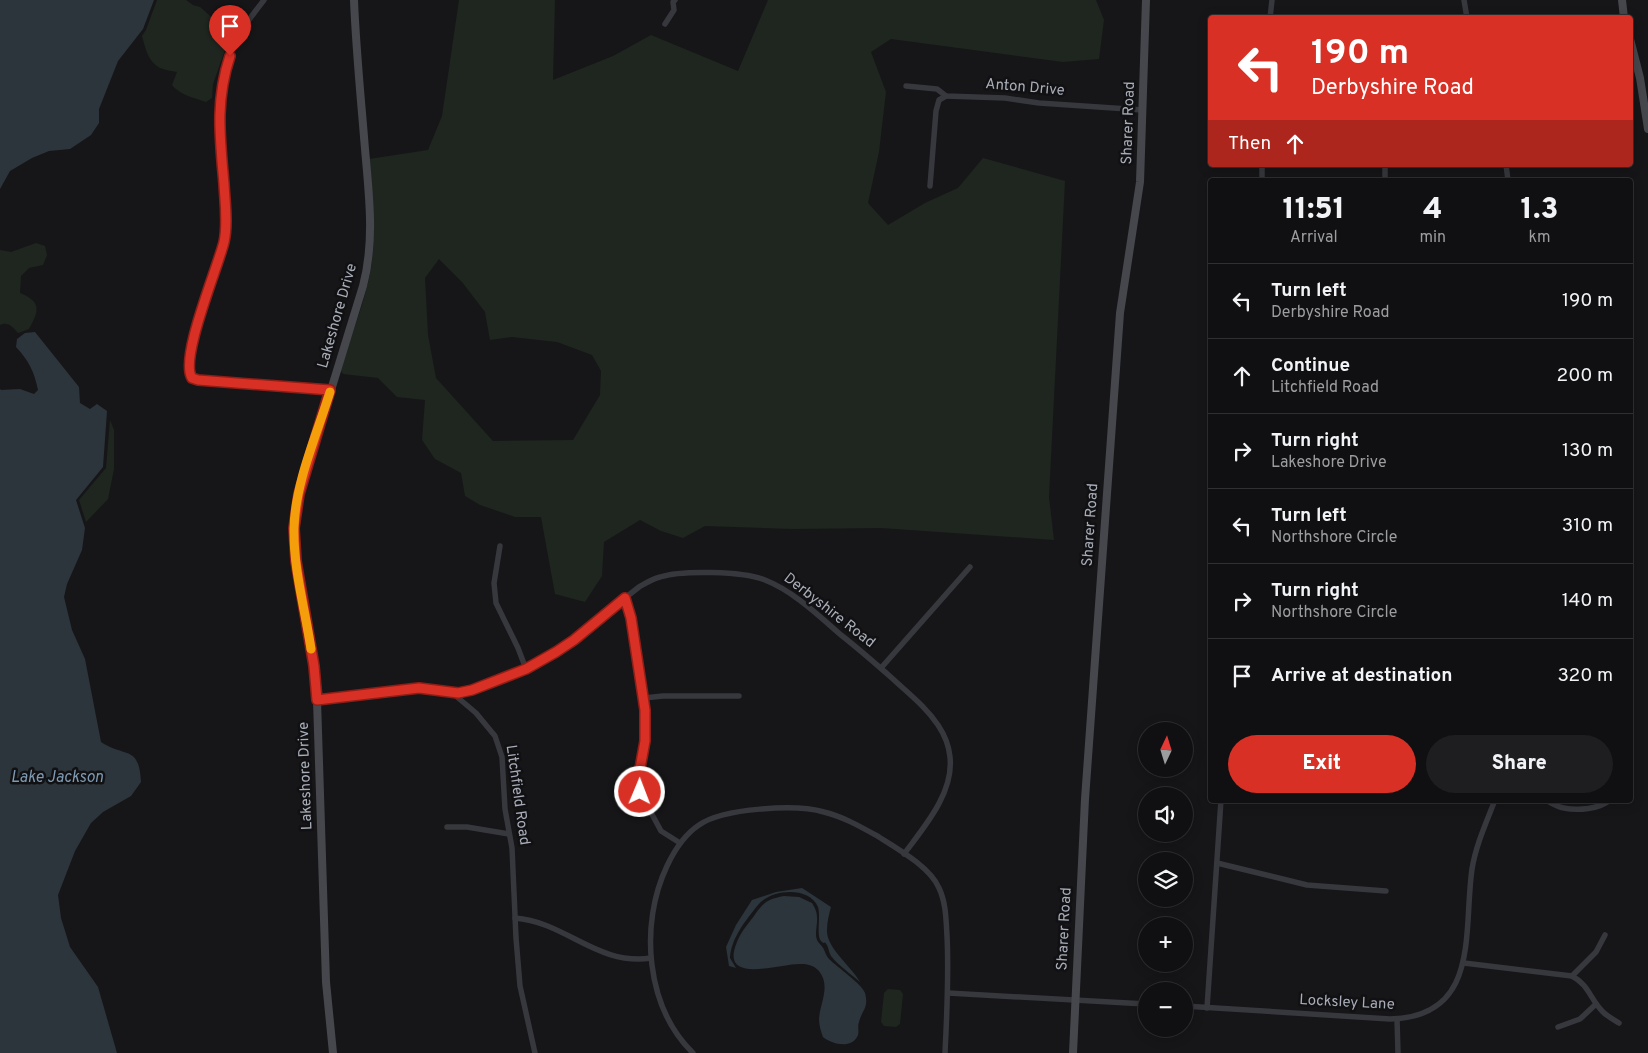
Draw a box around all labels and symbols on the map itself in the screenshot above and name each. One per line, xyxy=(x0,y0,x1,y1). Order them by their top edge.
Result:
pin xyxy=(209,5,251,56)
street label: Anton Drive xyxy=(984,75,1066,101)
street label: Sharer Road xyxy=(1118,81,1140,165)
street label: Lakeshore Drive xyxy=(314,261,362,371)
street label: Sharer Road xyxy=(1079,483,1103,567)
street label: Derbyshire Road xyxy=(779,569,879,653)
street label: Lakeshore Drive xyxy=(295,722,317,830)
north arrow xyxy=(1138,722,1192,778)
street label: Litchfield Road xyxy=(501,744,533,846)
position arrow xyxy=(613,765,665,817)
water label: Lake Jackson xyxy=(11,768,104,788)
street label: Sharer Road xyxy=(1053,887,1077,971)
street label: Locksley Lane xyxy=(1299,991,1395,1015)

